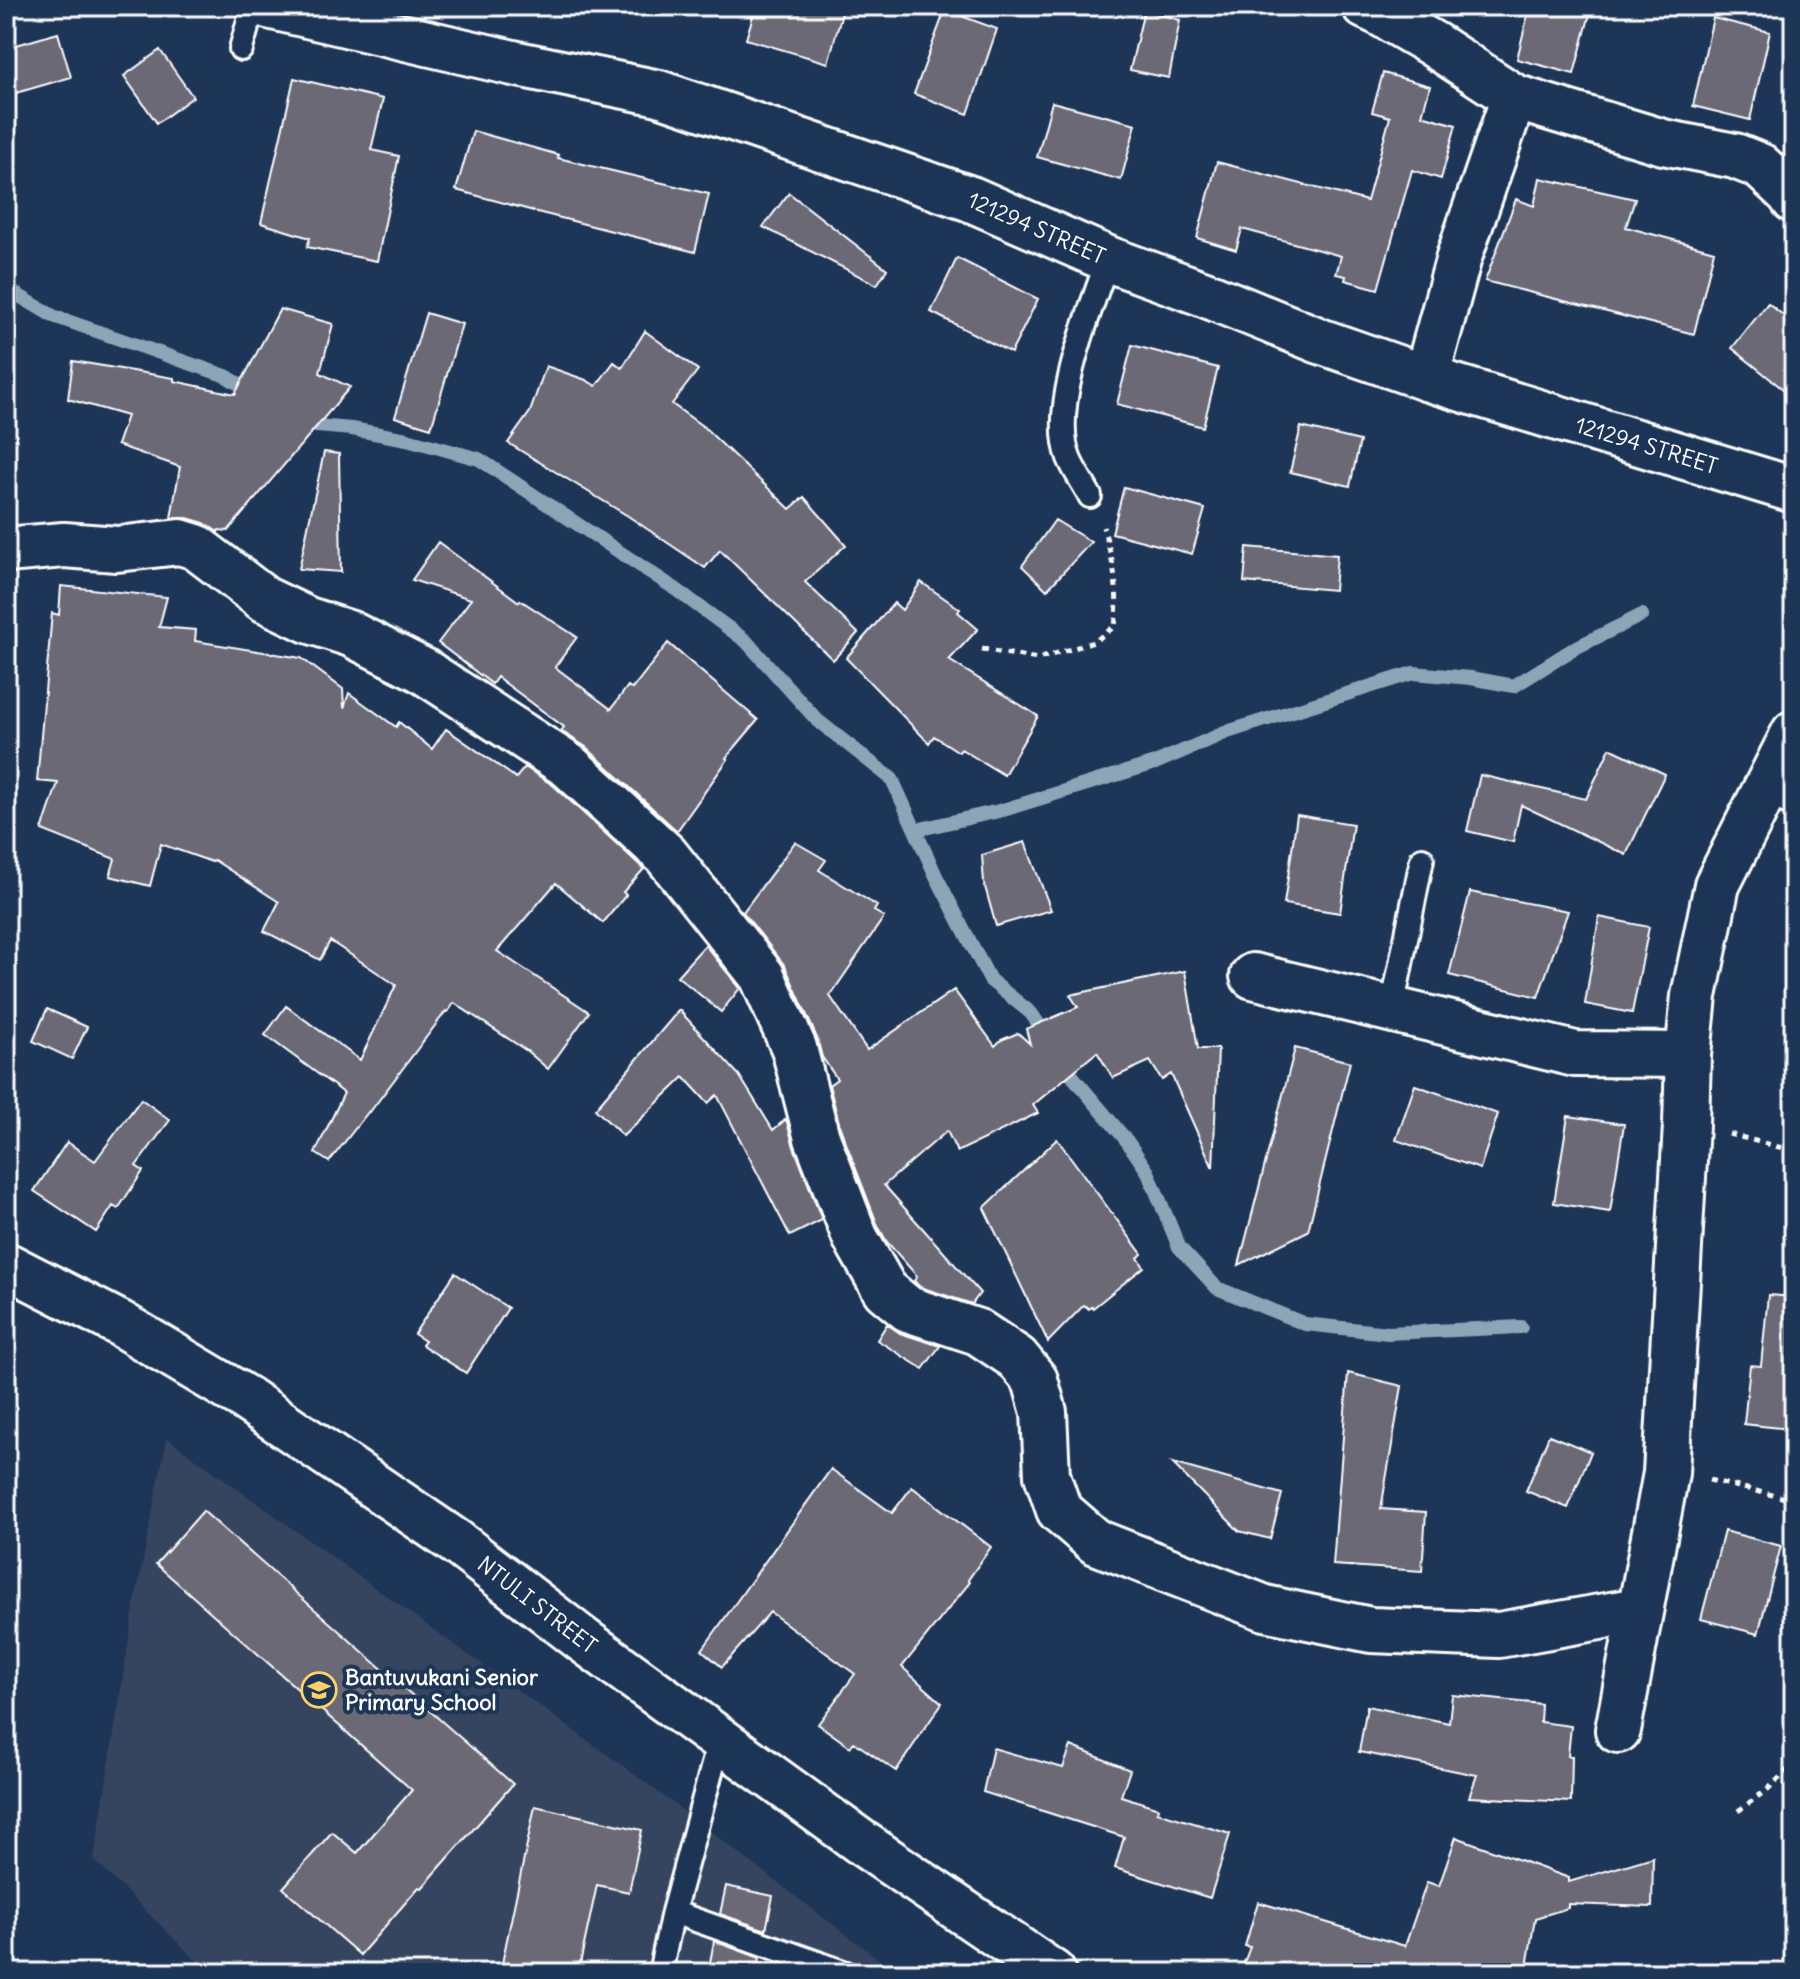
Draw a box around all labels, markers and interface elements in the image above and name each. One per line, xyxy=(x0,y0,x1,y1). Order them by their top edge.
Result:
street label: 121294 STREET xyxy=(964,185,1110,270)
street label: 121294 STREET xyxy=(1572,410,1721,480)
street label: NTULI STREET xyxy=(472,1550,603,1660)
place label: Bantuvukani Senior Primary School xyxy=(345,1663,539,1716)
school or university icon: Bantuvukani Senior Primary School xyxy=(300,1671,338,1709)

